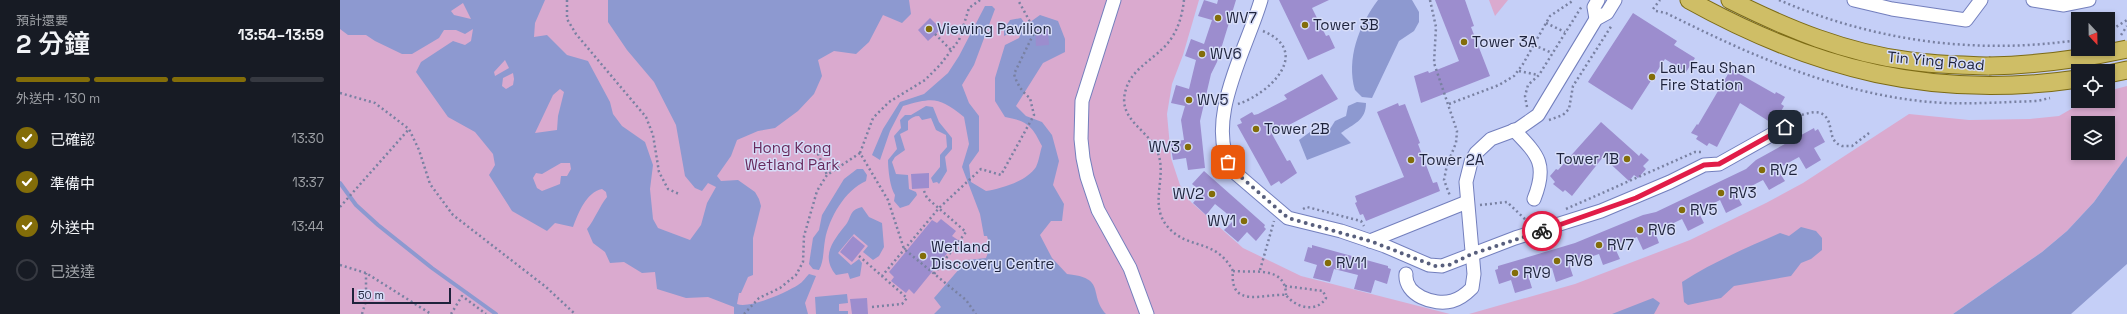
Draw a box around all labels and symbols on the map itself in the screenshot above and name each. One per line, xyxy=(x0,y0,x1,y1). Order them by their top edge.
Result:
place label: WV7 xyxy=(1226,8,1257,27)
north arrow xyxy=(2071,12,2115,56)
marker: WV7 xyxy=(1213,13,1223,23)
place label: Tower 3B xyxy=(1313,15,1379,34)
place label: Viewing Pavilion xyxy=(937,19,1052,38)
marker: Tower 3B xyxy=(1300,20,1310,30)
marker: Viewing Pavilion xyxy=(924,24,934,34)
place label: Tower 3A xyxy=(1472,32,1538,51)
marker: Tower 3A xyxy=(1459,37,1469,47)
place label: WV6 xyxy=(1210,44,1242,63)
street label: Tin Ying Road xyxy=(1887,47,1985,74)
marker: WV6 xyxy=(1197,49,1207,59)
place label: Lau Fau Shan Fire Station xyxy=(1660,58,1755,94)
marker: Lau Fau Shan Fire Station xyxy=(1647,72,1657,82)
place label: WV5 xyxy=(1197,90,1228,109)
marker: WV5 xyxy=(1184,95,1194,105)
pin xyxy=(1768,110,1802,144)
place label: Tower 2B xyxy=(1264,119,1330,138)
marker: Tower 2B xyxy=(1251,124,1261,134)
place label: WV3 xyxy=(1149,137,1180,156)
park label: Hong Kong Wetland Park xyxy=(745,138,839,174)
marker: WV3 xyxy=(1183,142,1193,152)
pin xyxy=(1211,145,1245,179)
place label: Tower 1B xyxy=(1556,149,1619,168)
place label: Tower 2A xyxy=(1419,150,1485,169)
marker: Tower 1B xyxy=(1622,154,1632,164)
marker: Tower 2A xyxy=(1406,155,1416,165)
place label: RV2 xyxy=(1770,160,1798,179)
marker: RV2 xyxy=(1757,165,1767,175)
place label: RV3 xyxy=(1729,183,1757,202)
place label: WV2 xyxy=(1173,184,1204,203)
marker: RV3 xyxy=(1716,188,1726,198)
marker: WV2 xyxy=(1207,189,1217,199)
place label: RV5 xyxy=(1690,200,1718,219)
marker: RV5 xyxy=(1677,205,1687,215)
place label: WV1 xyxy=(1207,211,1236,230)
courier xyxy=(1522,211,1562,251)
marker: WV1 xyxy=(1239,216,1249,226)
place label: RV6 xyxy=(1648,220,1676,239)
marker: RV6 xyxy=(1635,225,1645,235)
place label: RV7 xyxy=(1607,235,1634,254)
place label: Wetland Discovery Centre xyxy=(931,237,1055,273)
marker: RV7 xyxy=(1594,240,1604,250)
marker: Wetland Discovery Centre xyxy=(918,251,928,261)
place label: RV8 xyxy=(1565,251,1593,270)
place label: RV11 xyxy=(1336,253,1367,272)
marker: RV8 xyxy=(1552,256,1562,266)
marker: RV11 xyxy=(1323,258,1333,268)
place label: RV9 xyxy=(1523,263,1551,282)
marker: RV9 xyxy=(1510,268,1520,278)
scale bar xyxy=(352,286,451,305)

